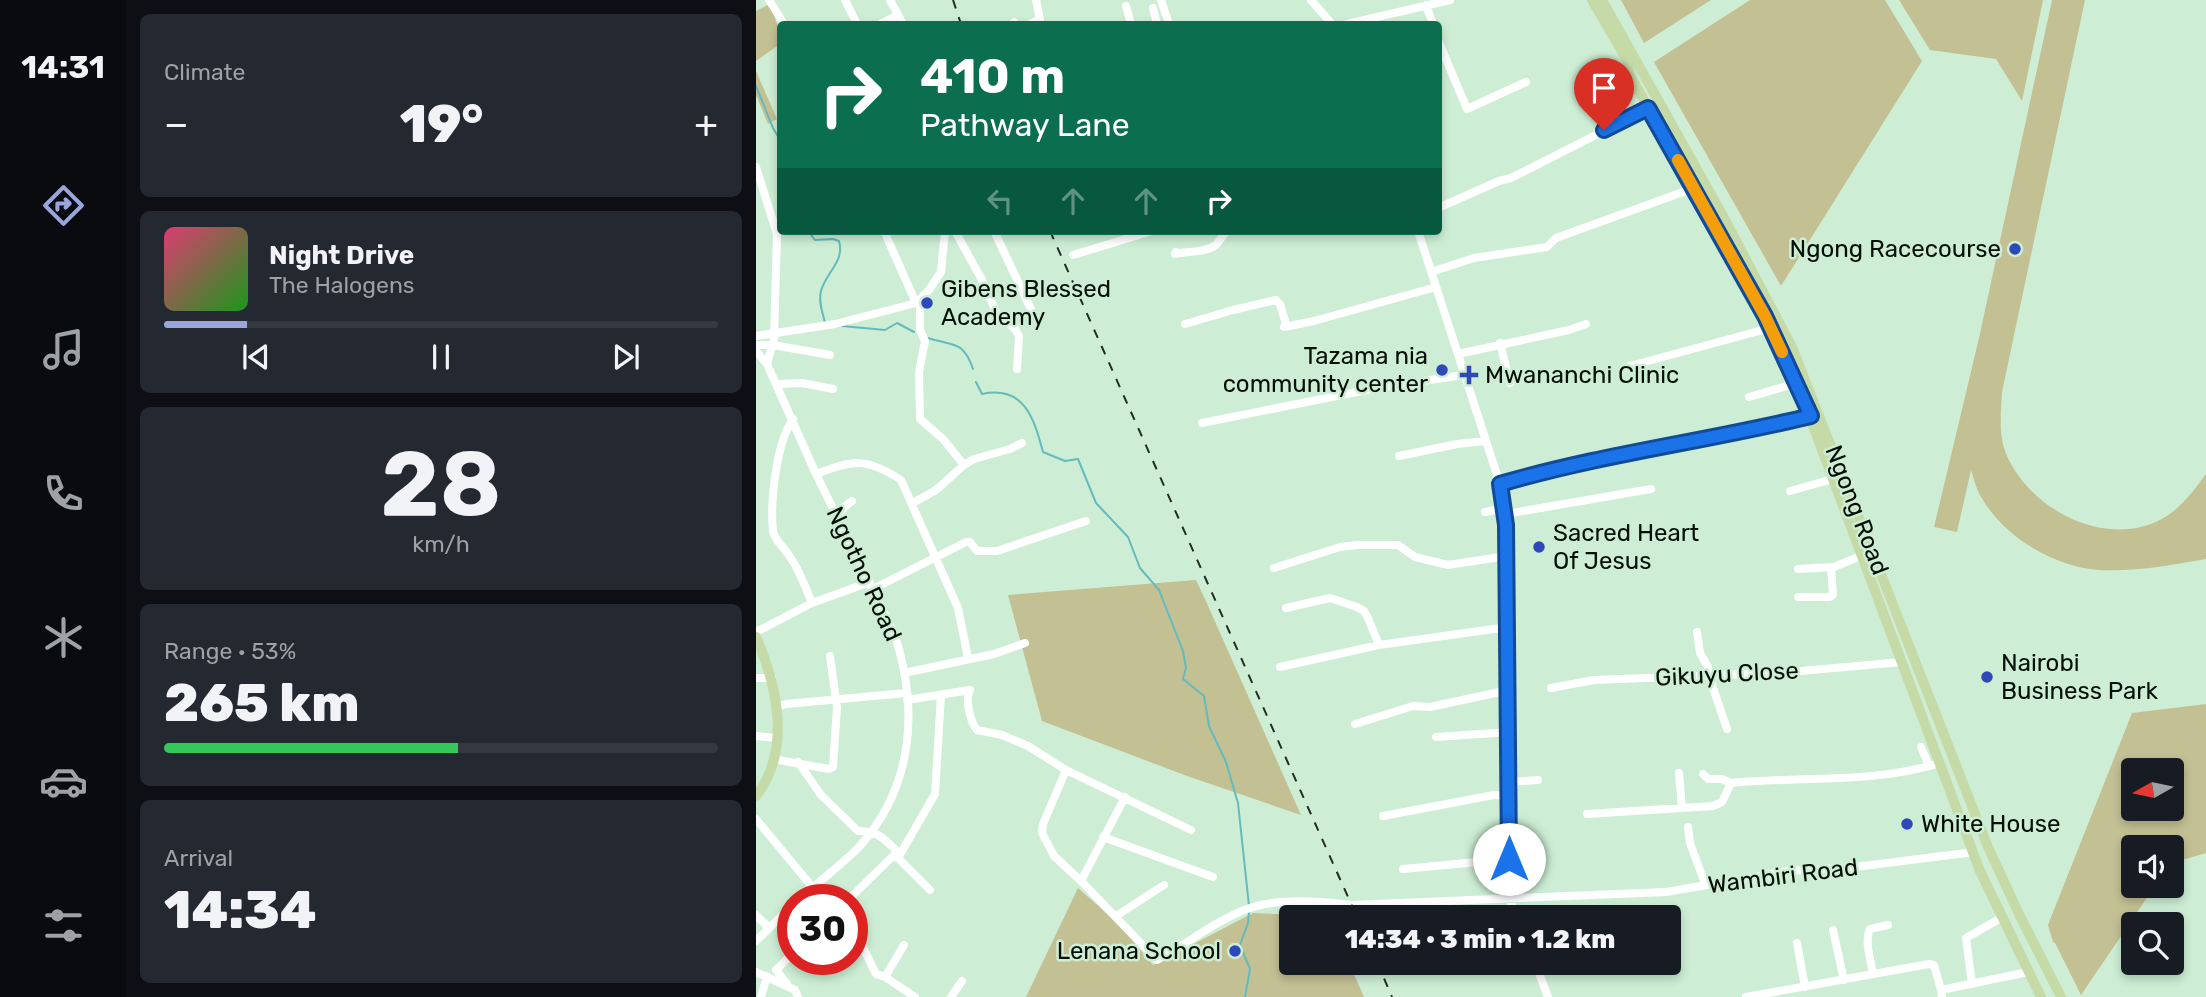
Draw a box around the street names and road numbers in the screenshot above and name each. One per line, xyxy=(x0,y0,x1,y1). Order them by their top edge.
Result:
street label: Ngong Road xyxy=(1819,441,1895,579)
street label: Ngotho Road xyxy=(821,502,907,646)
street label: Gikuyu Close xyxy=(1654,656,1800,692)
street label: Wambiri Road xyxy=(1706,853,1860,899)

